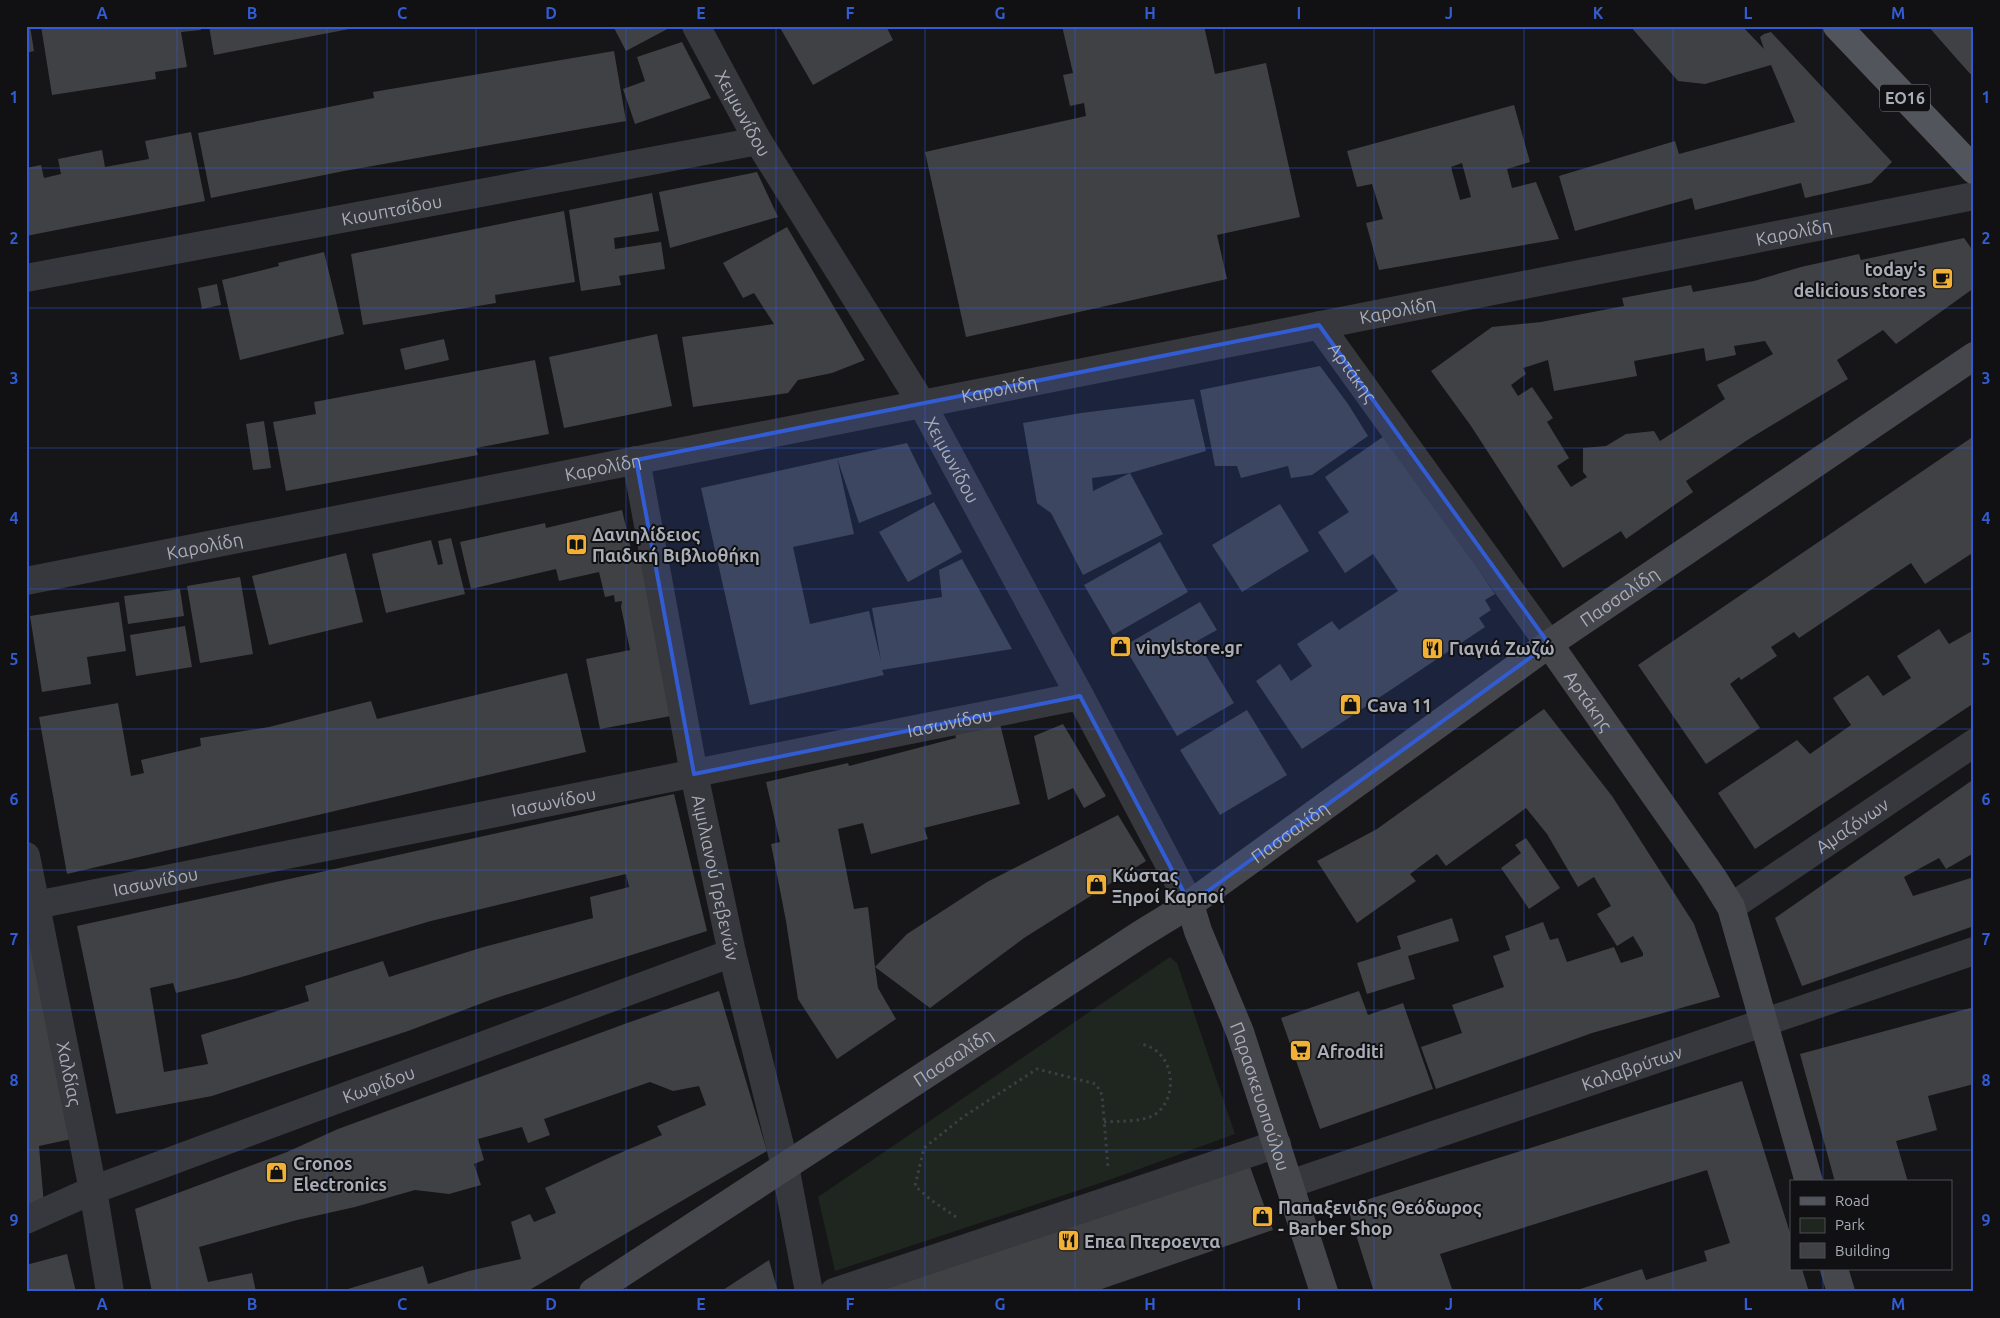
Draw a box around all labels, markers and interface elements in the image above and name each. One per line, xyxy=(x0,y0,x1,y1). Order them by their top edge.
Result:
text: A xyxy=(96,4,108,22)
text: B xyxy=(247,4,257,22)
text: C xyxy=(397,4,407,22)
text: D xyxy=(545,4,557,22)
text: E xyxy=(696,4,706,22)
text: F xyxy=(846,4,855,22)
text: G xyxy=(994,4,1006,22)
text: H xyxy=(1144,4,1156,22)
text: I xyxy=(1297,4,1301,22)
text: J xyxy=(1445,4,1453,22)
text: K xyxy=(1593,4,1604,22)
text: L xyxy=(1744,4,1753,22)
text: M xyxy=(1891,4,1905,22)
street label: Χειμωνίδου xyxy=(712,67,775,160)
road number: ΕΟ16 xyxy=(1880,85,1930,112)
text: 1 xyxy=(9,88,19,106)
text: 1 xyxy=(1981,88,1991,106)
street label: Κιουπτσίδου xyxy=(340,190,444,229)
street label: Καρολίδη xyxy=(1754,214,1834,249)
text: 2 xyxy=(9,229,19,247)
text: 2 xyxy=(1981,229,1991,247)
place label: today's delicious stores xyxy=(1793,259,1926,300)
cafe icon: today's delicious stores xyxy=(1930,267,1954,291)
street label: Καρολίδη xyxy=(1358,293,1437,327)
street label: Αρτάκης xyxy=(1325,338,1381,406)
text: 3 xyxy=(9,369,19,387)
text: 3 xyxy=(1981,369,1991,387)
street label: Καρολίδη xyxy=(959,371,1039,406)
street label: Χειμωνίδου xyxy=(921,413,984,506)
street label: Καρολίδη xyxy=(563,450,643,484)
text: 4 xyxy=(9,509,19,527)
text: 4 xyxy=(1981,509,1991,527)
place label: Δανιηλίδειος Παιδική Βιβλιοθήκη xyxy=(592,524,760,565)
street label: Καρολίδη xyxy=(165,528,244,563)
library icon: Δανιηλίδειος Παιδική Βιβλιοθήκη xyxy=(564,532,588,556)
street label: Πασσαλίδη xyxy=(1576,563,1662,630)
shop icon: vinylstore.gr xyxy=(1108,635,1132,659)
restaurant icon: Γιαγιά Ζωζώ xyxy=(1421,636,1445,660)
place label: vinylstore.gr xyxy=(1136,637,1243,657)
place label: Γιαγιά Ζωζώ xyxy=(1449,638,1555,659)
text: 5 xyxy=(9,650,19,668)
text: 5 xyxy=(1981,650,1991,668)
street label: Αρτάκης xyxy=(1561,667,1617,735)
shop icon: Cava 11 xyxy=(1339,693,1363,717)
place label: Cava 11 xyxy=(1367,695,1432,715)
street label: Ιασωνίδου xyxy=(905,704,994,740)
street label: Ιασωνίδου xyxy=(509,783,598,820)
text: 6 xyxy=(9,790,19,808)
text: 6 xyxy=(1981,790,1991,808)
street label: Αιμιλιανού Γρεβενών xyxy=(689,793,743,963)
street label: Αμαζόνων xyxy=(1812,794,1892,857)
street label: Πασσαλίδη xyxy=(1247,797,1332,867)
street label: Ιασωνίδου xyxy=(111,863,200,899)
place label: Κώστας Ξηροί Καρποί xyxy=(1112,865,1225,906)
shop icon: Κώστας Ξηροί Καρποί xyxy=(1084,873,1108,897)
text: 7 xyxy=(9,930,19,948)
text: 7 xyxy=(1981,930,1991,948)
street label: Παρασκευοπούλου xyxy=(1227,1019,1294,1173)
street label: Πασσαλίδη xyxy=(910,1024,996,1090)
supermarket icon: Afroditi xyxy=(1289,1039,1313,1063)
street label: Χαλδίας xyxy=(53,1040,86,1108)
place label: Afroditi xyxy=(1317,1041,1384,1061)
street label: Καλαβρύτων xyxy=(1579,1041,1685,1094)
street label: Κωφίδου xyxy=(340,1062,418,1107)
text: 8 xyxy=(9,1071,19,1089)
text: 8 xyxy=(1981,1071,1991,1089)
place label: Cronos Electronics xyxy=(293,1153,387,1194)
shop icon: Cronos Electronics xyxy=(265,1161,289,1185)
legend xyxy=(1790,1180,1952,1270)
text: Road xyxy=(1835,1192,1870,1209)
place label: Παπαξενιδης Θεόδωρος - Barber Shop xyxy=(1278,1197,1482,1238)
shop icon: Παπαξενιδης Θεόδωρος - Barber Shop xyxy=(1250,1205,1274,1229)
text: 9 xyxy=(9,1211,19,1229)
text: 9 xyxy=(1981,1211,1991,1229)
text: Park xyxy=(1835,1216,1865,1233)
restaurant icon: Επεα Πτεροεντα xyxy=(1056,1229,1080,1253)
place label: Επεα Πτεροεντα xyxy=(1084,1231,1220,1251)
text: Building xyxy=(1835,1242,1890,1259)
text: A xyxy=(96,1295,108,1313)
text: B xyxy=(247,1295,257,1313)
text: C xyxy=(397,1295,407,1313)
text: D xyxy=(545,1295,557,1313)
text: E xyxy=(696,1295,706,1313)
text: F xyxy=(846,1295,855,1313)
text: G xyxy=(994,1295,1006,1313)
text: H xyxy=(1144,1295,1156,1313)
text: I xyxy=(1297,1295,1301,1313)
text: J xyxy=(1445,1295,1453,1313)
text: K xyxy=(1593,1295,1604,1313)
text: L xyxy=(1744,1295,1753,1313)
text: M xyxy=(1891,1295,1905,1313)

